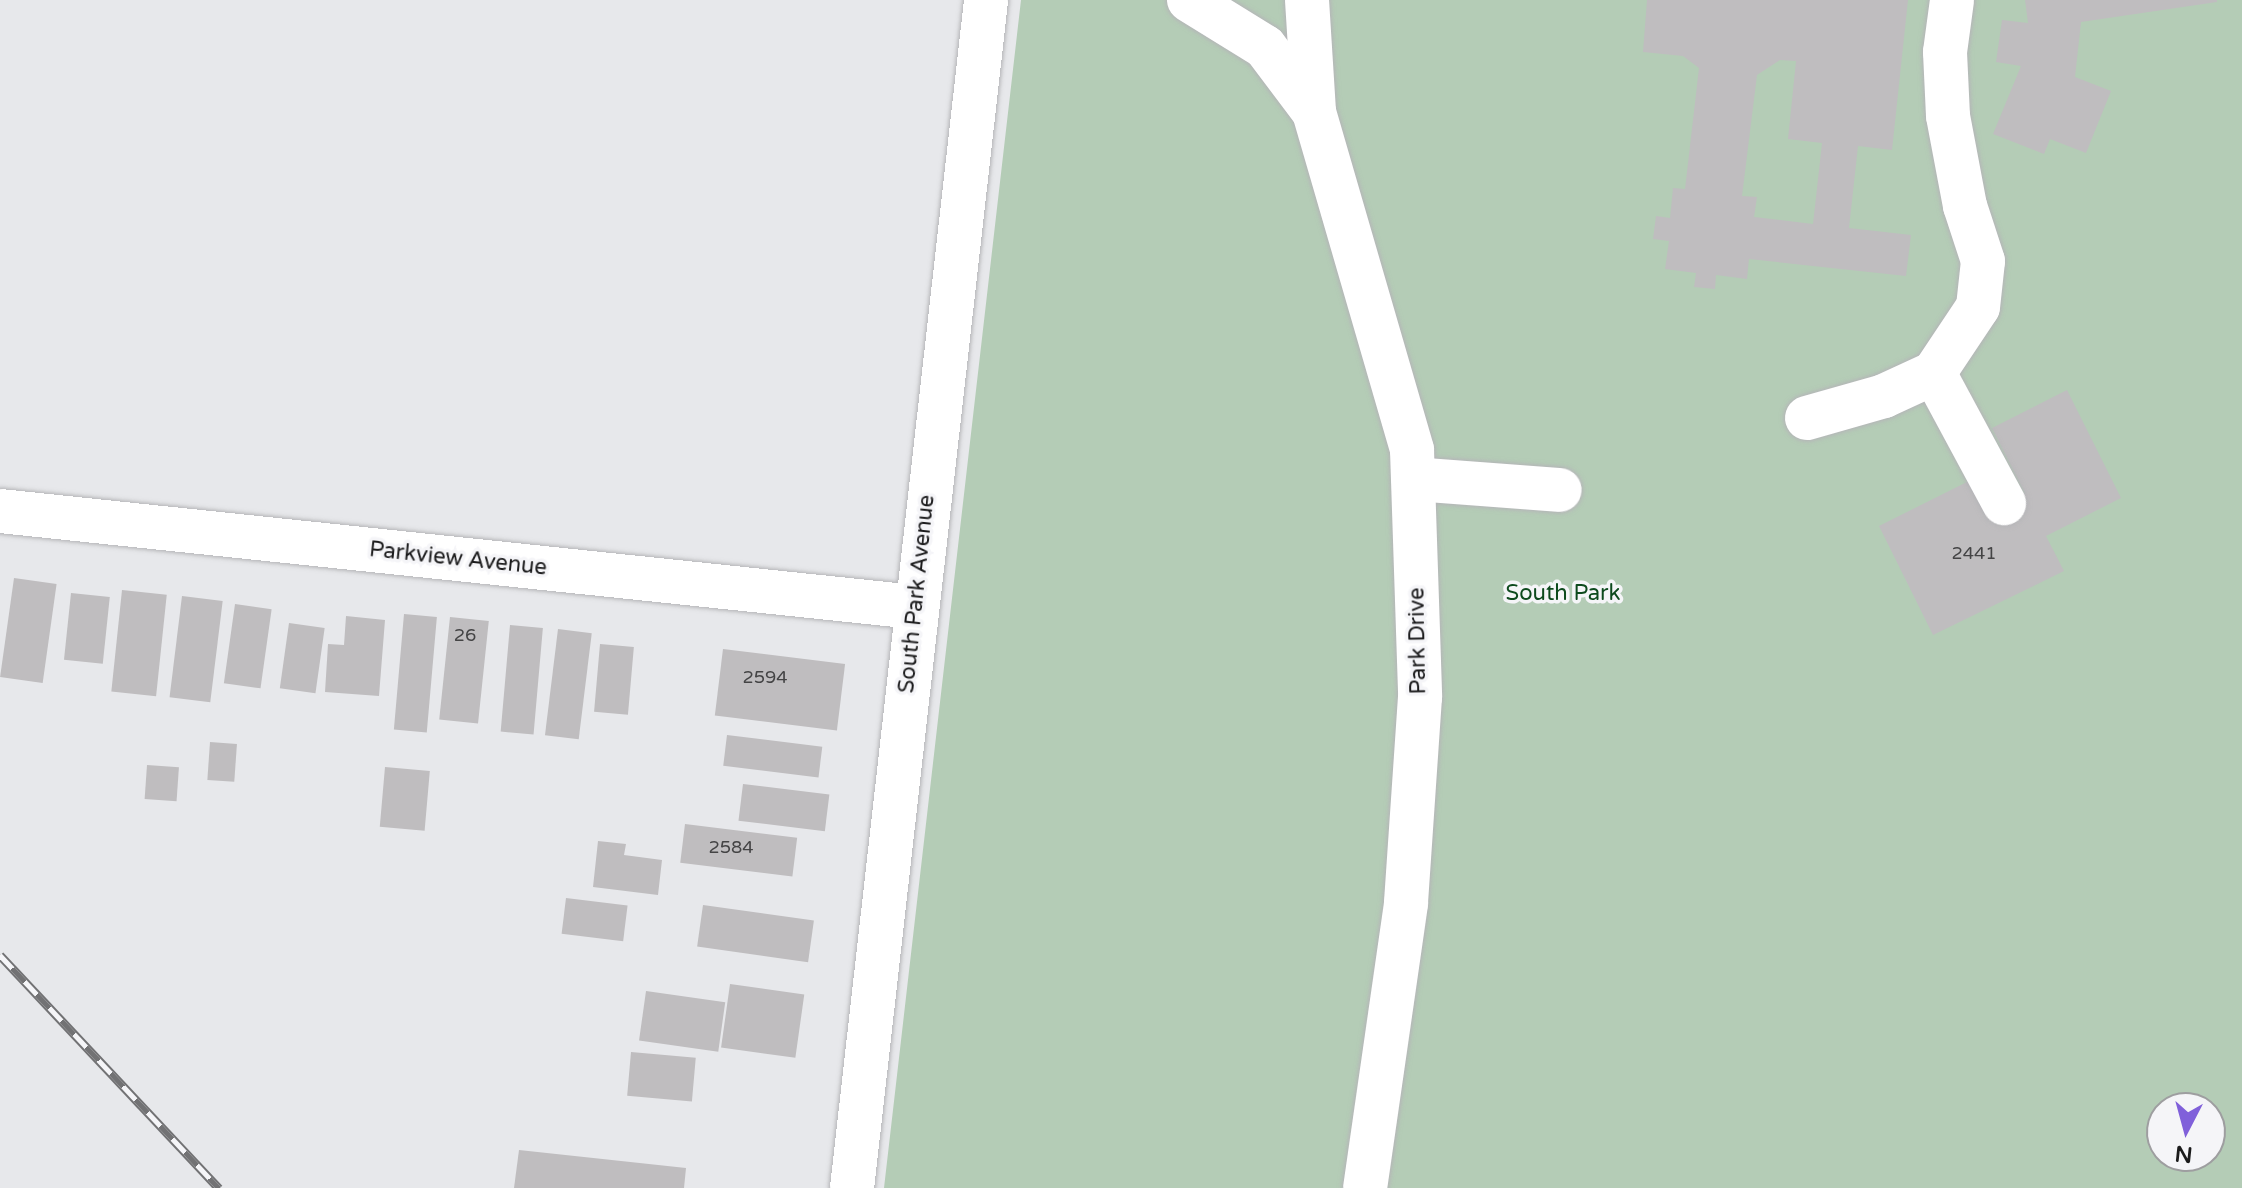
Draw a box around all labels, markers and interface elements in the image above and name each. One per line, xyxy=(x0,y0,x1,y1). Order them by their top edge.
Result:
street label: South Park Avenue xyxy=(893,494,941,694)
street label: Parkview Avenue xyxy=(368,537,548,581)
house number: 2441 xyxy=(1951,542,1997,564)
park label: South Park xyxy=(1506,581,1620,607)
street label: Park Drive xyxy=(1404,587,1432,695)
house number: 26 xyxy=(454,624,476,646)
house number: 2594 xyxy=(742,666,788,688)
house number: 2584 xyxy=(708,836,754,858)
north arrow xyxy=(2146,1092,2226,1172)
text: N xyxy=(2174,1140,2194,1168)

